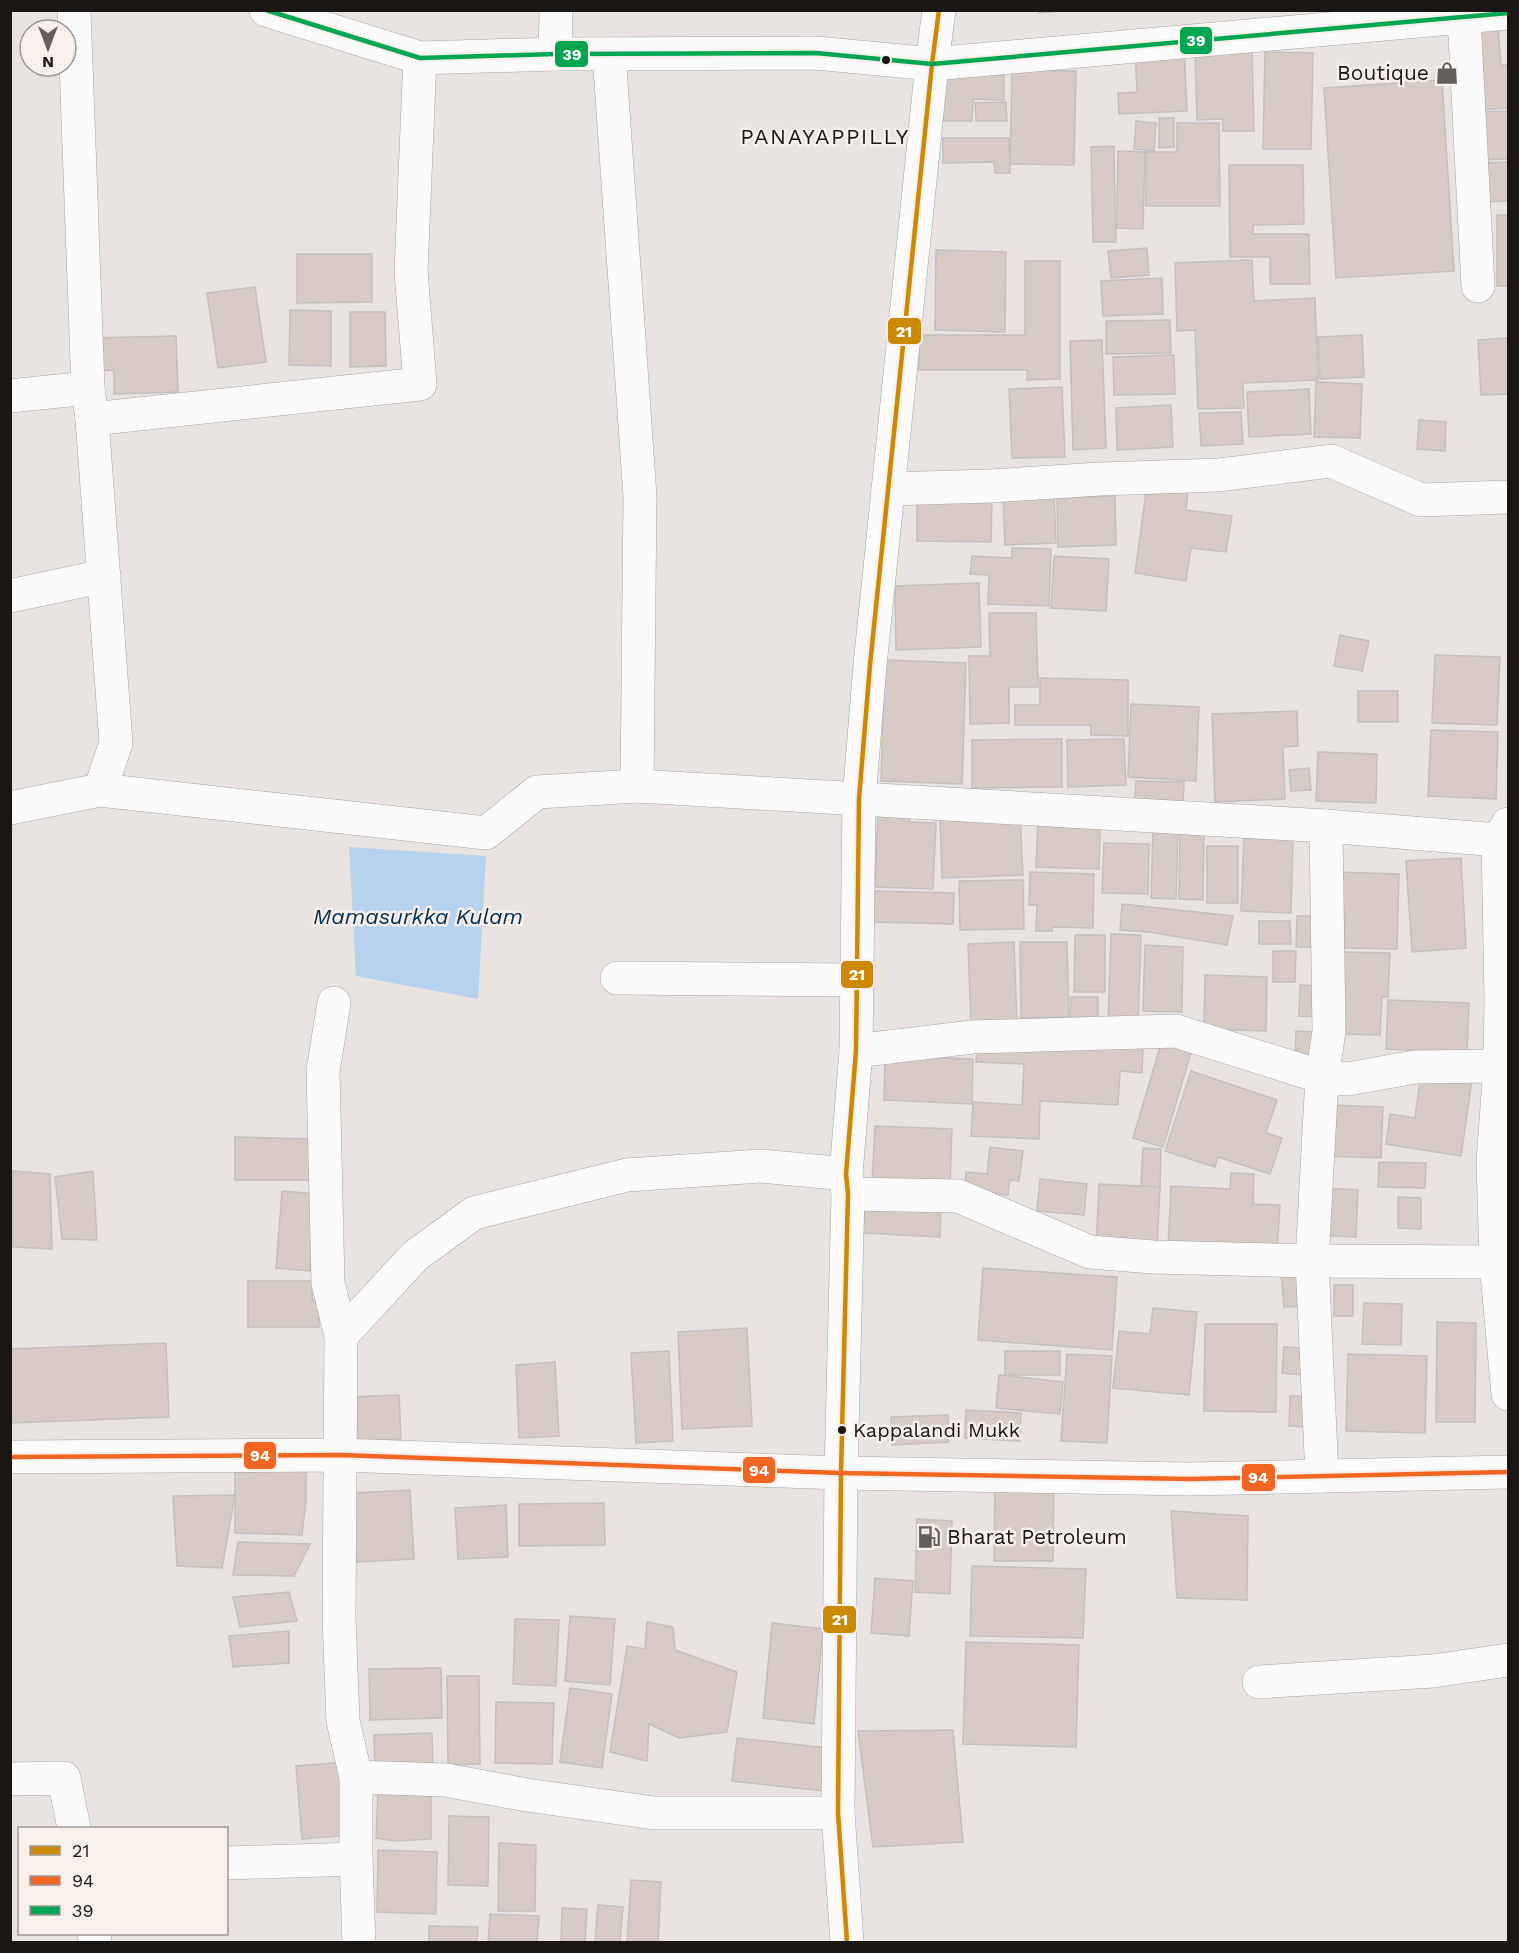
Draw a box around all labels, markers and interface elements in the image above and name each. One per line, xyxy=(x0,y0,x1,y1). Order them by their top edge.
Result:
north arrow xyxy=(18,18,78,78)
line badge: 39 xyxy=(1179,26,1213,55)
text: 39 xyxy=(1186,31,1206,50)
line badge: 39 xyxy=(554,40,589,68)
text: 39 xyxy=(562,45,582,64)
text: N xyxy=(42,53,54,72)
unlabelled marker xyxy=(880,54,892,66)
place label: Boutique xyxy=(1337,60,1429,85)
shop icon: Boutique xyxy=(1434,60,1460,86)
district label: PANAYAPPILLY xyxy=(740,124,910,149)
line badge: 21 xyxy=(887,317,922,345)
text: 21 xyxy=(896,322,912,341)
water label: Mamasurkka Kulam xyxy=(313,904,523,929)
line badge: 21 xyxy=(840,960,874,989)
text: 21 xyxy=(849,965,865,984)
place label: Kappalandi Mukk xyxy=(853,1418,1020,1442)
marker: Kappalandi Mukk xyxy=(836,1424,848,1436)
line badge: 94 xyxy=(243,1441,277,1470)
text: 94 xyxy=(250,1446,270,1465)
line badge: 94 xyxy=(742,1456,776,1484)
text: 94 xyxy=(749,1461,769,1480)
line badge: 94 xyxy=(1241,1463,1276,1492)
text: 94 xyxy=(1248,1468,1268,1487)
fuel station icon: Bharat Petroleum xyxy=(916,1524,942,1550)
place label: Bharat Petroleum xyxy=(947,1524,1127,1549)
line badge: 21 xyxy=(822,1605,857,1634)
text: 21 xyxy=(832,1610,848,1629)
legend xyxy=(18,1827,228,1935)
text: 21 xyxy=(72,1840,90,1861)
text: 94 xyxy=(72,1870,94,1891)
text: 39 xyxy=(72,1900,94,1921)

